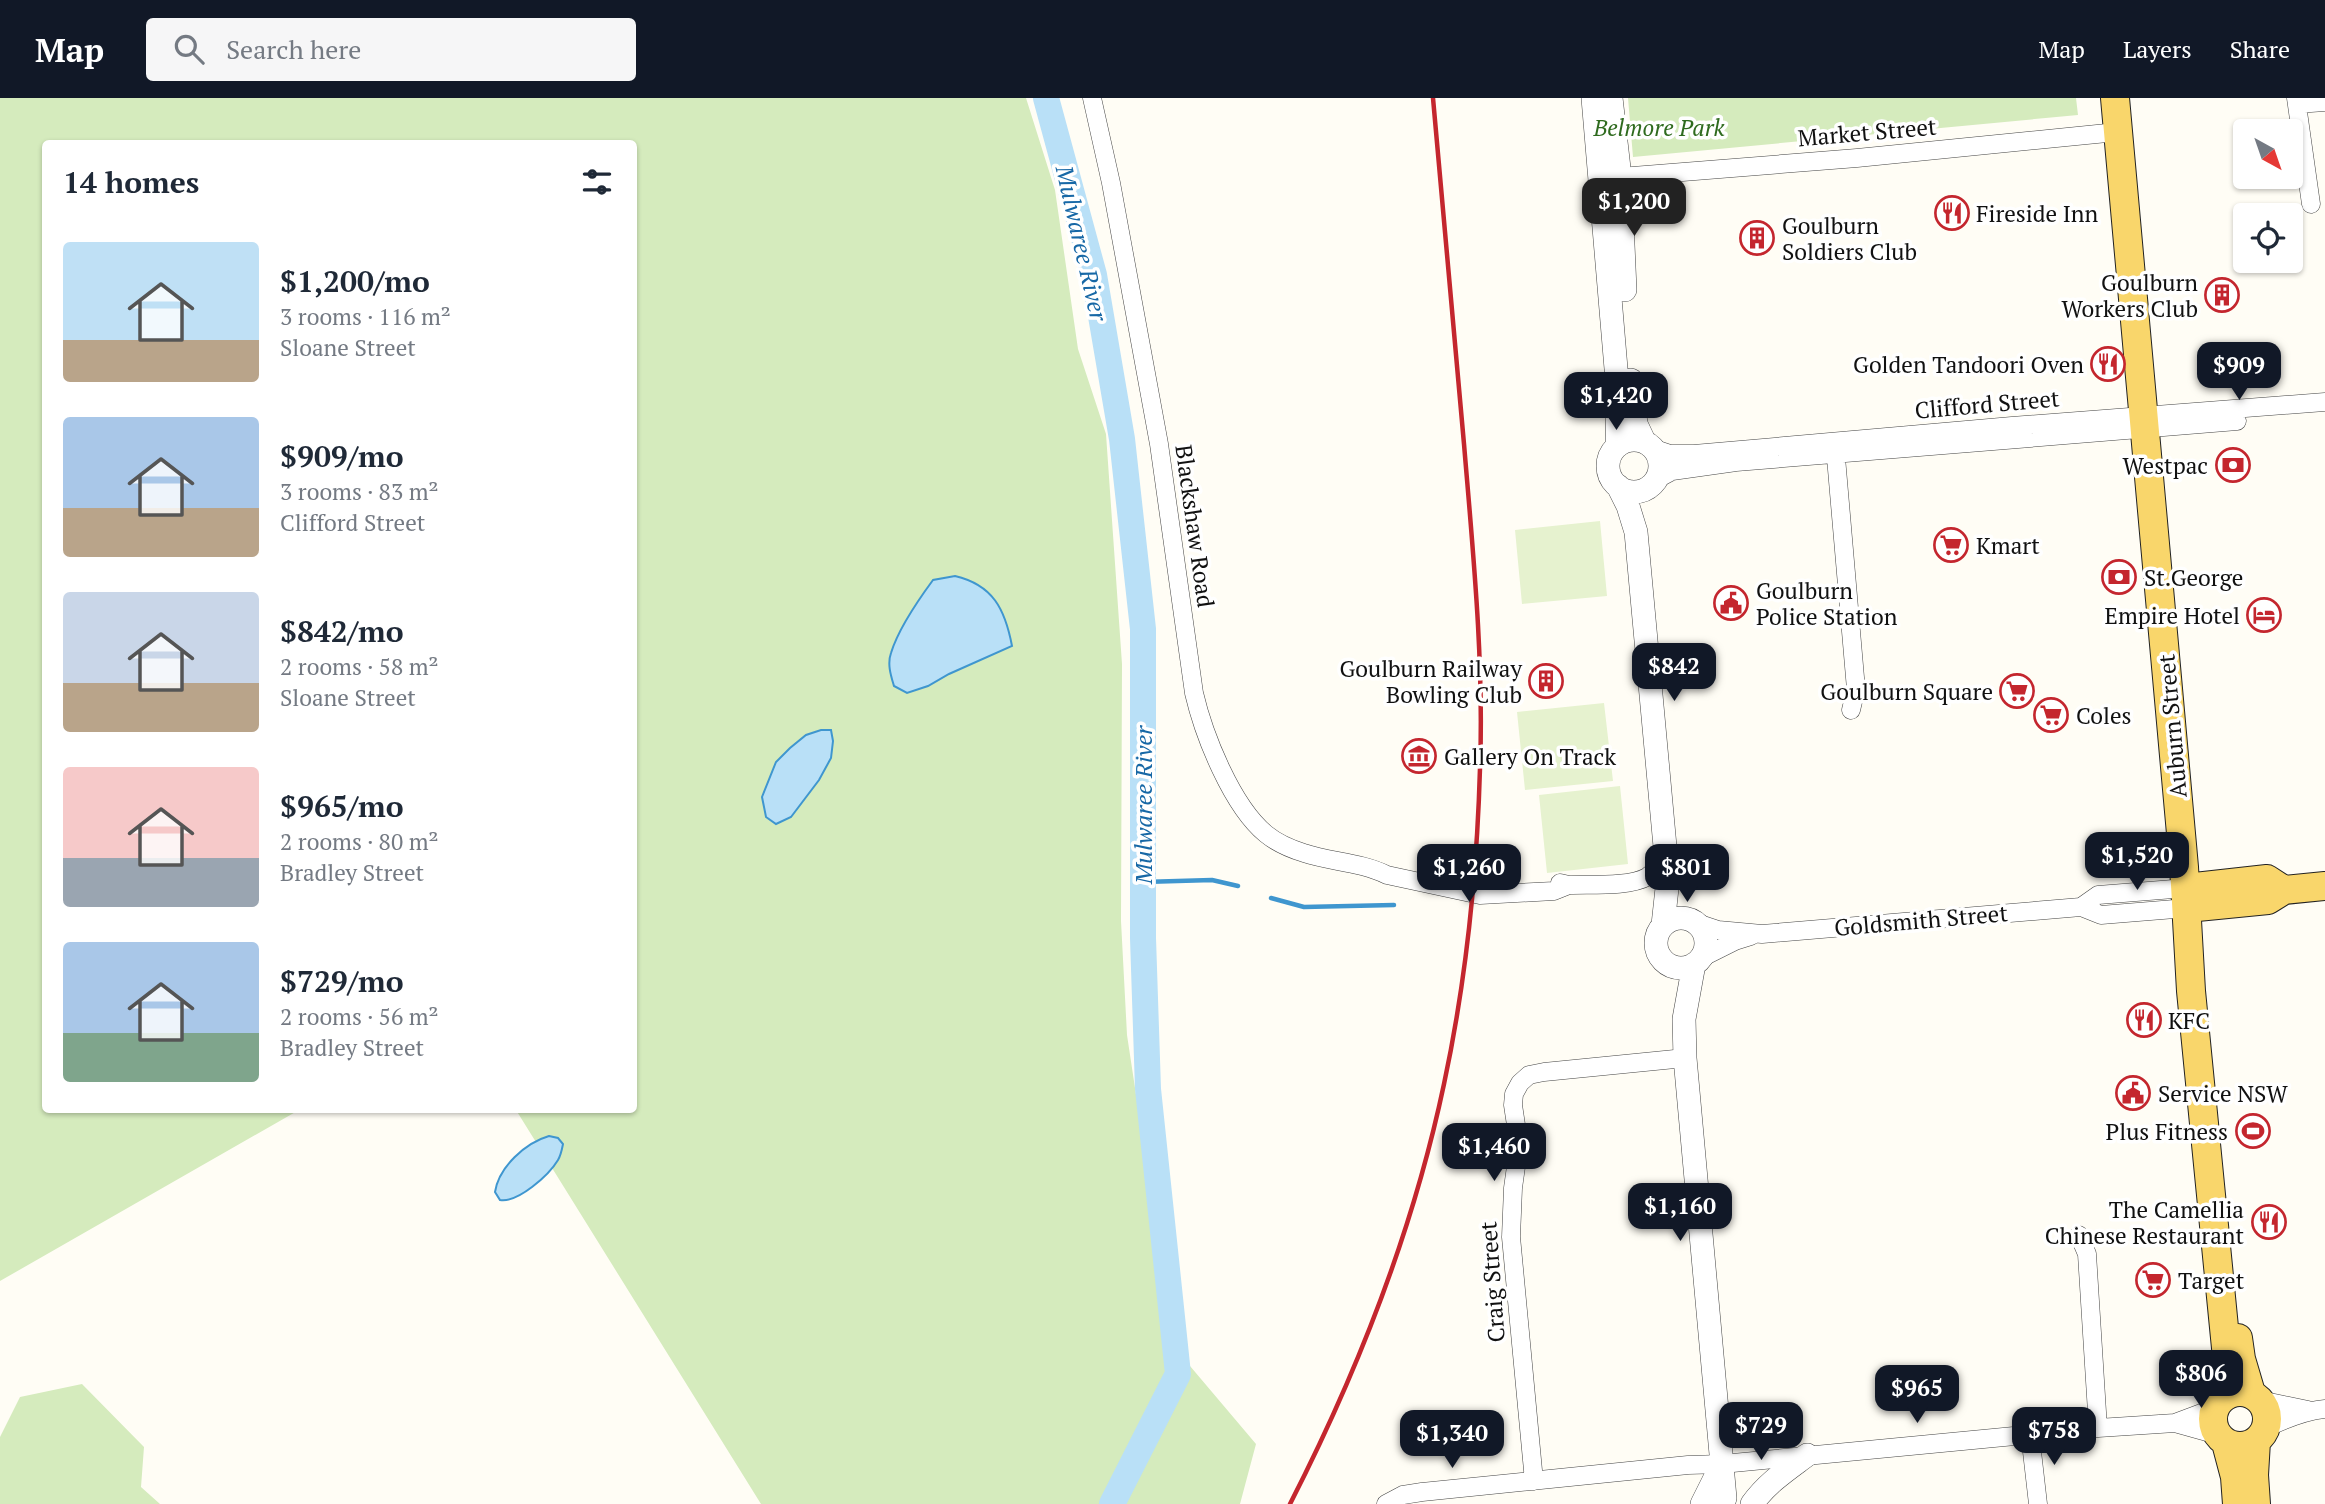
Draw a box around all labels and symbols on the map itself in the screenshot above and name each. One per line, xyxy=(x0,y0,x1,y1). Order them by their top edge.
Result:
street label: Market Street xyxy=(1796,110,1938,154)
park label: Belmore Park xyxy=(1592,112,1725,143)
north arrow xyxy=(2233,119,2303,189)
water label: Mulwaree River xyxy=(1048,161,1116,326)
pin: $1,200 xyxy=(1577,178,1691,238)
restaurant icon: Fireside Inn xyxy=(1933,194,1971,232)
place label: Fireside Inn xyxy=(1976,198,2098,229)
place label: Goulburn Soldiers Club xyxy=(1782,210,1917,267)
building icon: Goulburn Soldiers Club xyxy=(1738,219,1776,257)
place label: Goulburn Workers Club xyxy=(2061,267,2198,324)
building icon: Goulburn Workers Club xyxy=(2203,276,2241,314)
pin: $909 xyxy=(2198,342,2280,402)
restaurant icon: Golden Tandoori Oven xyxy=(2089,345,2127,383)
place label: Golden Tandoori Oven xyxy=(1853,349,2084,380)
pin: $1,420 xyxy=(1559,372,1673,432)
street label: Clifford Street xyxy=(1913,382,2061,426)
street label: Blackshaw Road xyxy=(1168,443,1222,610)
bank icon: Westpac xyxy=(2214,446,2252,484)
place label: Westpac xyxy=(2123,450,2208,481)
supermarket icon: Kmart xyxy=(1932,526,1970,564)
place label: Kmart xyxy=(1976,530,2040,561)
bank icon: St.George xyxy=(2100,558,2138,596)
place label: St.George xyxy=(2144,562,2243,593)
place label: Goulburn Police Station xyxy=(1756,575,1898,632)
public building icon: Goulburn Police Station xyxy=(1712,584,1750,622)
hotel icon: Empire Hotel xyxy=(2245,596,2283,634)
place label: Empire Hotel xyxy=(2105,600,2240,631)
pin: $842 xyxy=(1633,644,1715,703)
street label: Auburn Street xyxy=(2150,652,2194,799)
place label: Goulburn Railway Bowling Club xyxy=(1339,653,1522,710)
building icon: Goulburn Railway Bowling Club xyxy=(1527,662,1565,700)
supermarket icon: Goulburn Square xyxy=(1998,672,2036,710)
place label: Goulburn Square xyxy=(1820,676,1993,707)
supermarket icon: Coles xyxy=(2032,696,2070,734)
place label: Coles xyxy=(2076,700,2131,731)
water label: Mulwaree River xyxy=(1127,724,1159,885)
museum icon: Gallery On Track xyxy=(1400,737,1438,775)
place label: Gallery On Track xyxy=(1444,741,1616,772)
pin: $1,520 xyxy=(2080,832,2194,892)
pin: $1,260 xyxy=(1412,844,1526,904)
pin: $801 xyxy=(1646,844,1728,904)
street label: Goldsmith Street xyxy=(1833,897,2009,943)
restaurant icon: KFC xyxy=(2125,1001,2163,1039)
place label: KFC xyxy=(2168,1005,2210,1036)
public building icon: Service NSW xyxy=(2114,1074,2152,1112)
place label: Service NSW xyxy=(2158,1078,2288,1109)
sports icon: Plus Fitness xyxy=(2234,1112,2272,1150)
place label: Plus Fitness xyxy=(2106,1116,2228,1147)
pin: $1,460 xyxy=(1437,1124,1551,1183)
pin: $1,160 xyxy=(1623,1184,1737,1243)
place label: The Camellia Chinese Restaurant xyxy=(2045,1194,2244,1251)
restaurant icon: The Camellia Chinese Restaurant xyxy=(2250,1203,2288,1241)
street label: Craig Street xyxy=(1472,1220,1512,1344)
supermarket icon: Target xyxy=(2134,1261,2172,1299)
place label: Target xyxy=(2178,1265,2245,1296)
pin: $806 xyxy=(2160,1350,2242,1410)
pin: $965 xyxy=(1876,1366,1958,1425)
pin: $729 xyxy=(1720,1402,1802,1462)
pin: $758 xyxy=(2013,1408,2095,1467)
pin: $1,340 xyxy=(1395,1410,1509,1470)

